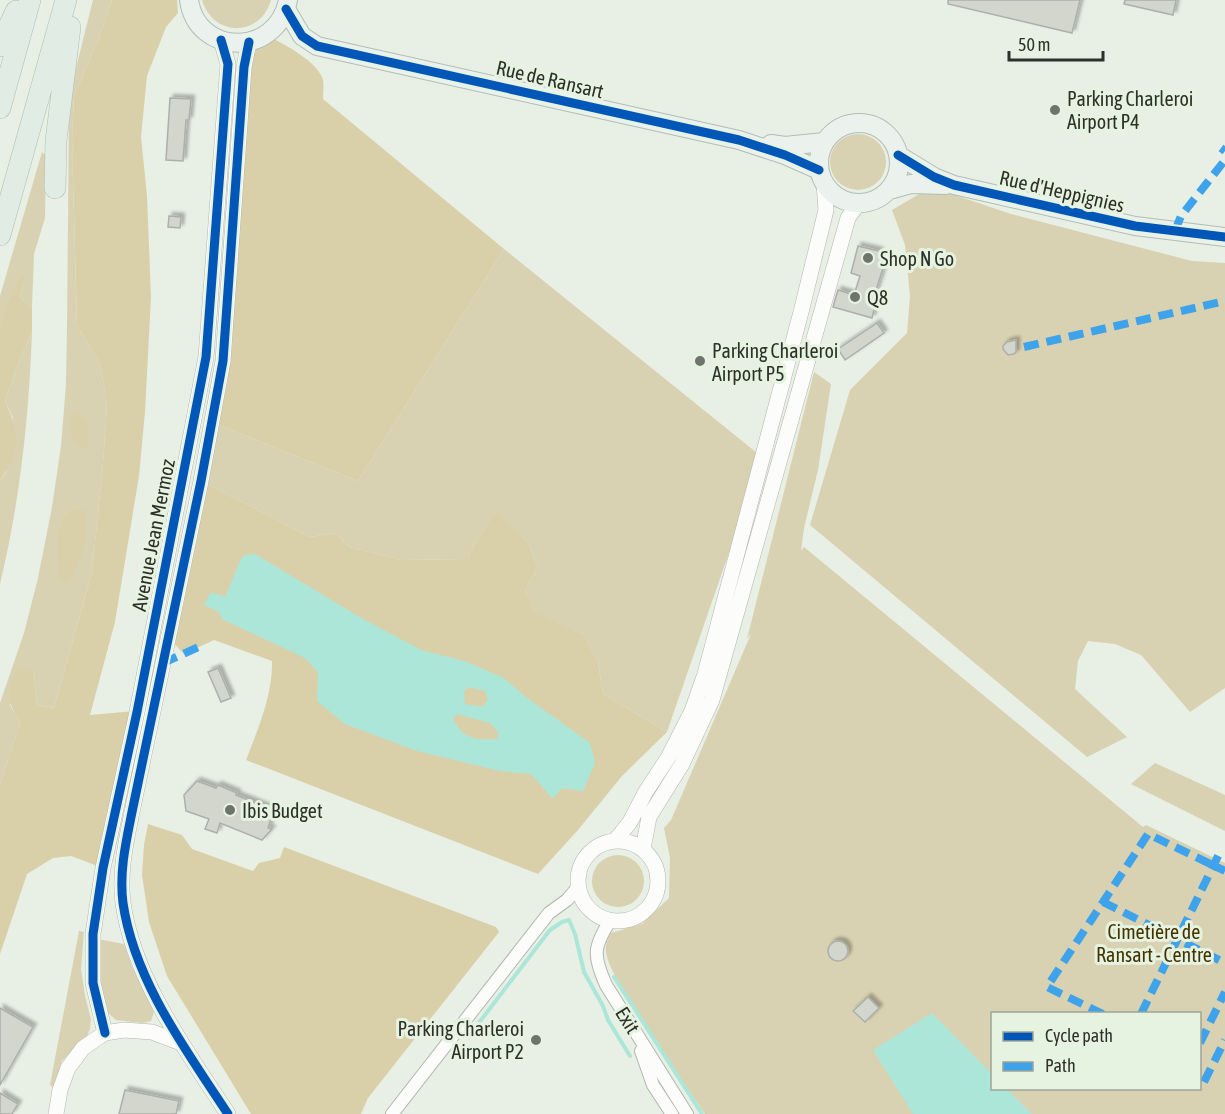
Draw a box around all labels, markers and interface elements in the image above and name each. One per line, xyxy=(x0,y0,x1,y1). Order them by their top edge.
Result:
scale bar xyxy=(1009,24,1104,62)
text: 50 m xyxy=(1018,34,1050,55)
street label: Rue de Ransart xyxy=(494,55,606,103)
place label: Parking Charleroi Airport P4 xyxy=(1067,87,1193,133)
marker: Parking Charleroi Airport P4 xyxy=(1048,103,1062,117)
street label: Rue d'Heppignies xyxy=(997,165,1127,217)
place label: Shop N Go xyxy=(880,247,954,270)
marker: Shop N Go xyxy=(861,251,875,265)
place label: Q8 xyxy=(867,286,888,309)
marker: Q8 xyxy=(848,290,862,304)
place label: Parking Charleroi Airport P5 xyxy=(712,339,838,385)
marker: Parking Charleroi Airport P5 xyxy=(693,354,707,368)
street label: Avenue Jean Mermoz xyxy=(127,457,179,613)
place label: Ibis Budget xyxy=(242,799,323,822)
marker: Ibis Budget xyxy=(223,803,237,817)
park label: Cimetière de Ransart - Centre xyxy=(1096,920,1212,966)
street label: Exit xyxy=(611,1002,645,1038)
legend xyxy=(991,1012,1201,1090)
place label: Parking Charleroi Airport P2 xyxy=(398,1017,524,1063)
text: Cycle path xyxy=(1045,1025,1113,1046)
marker: Parking Charleroi Airport P2 xyxy=(529,1033,543,1047)
text: Path xyxy=(1045,1055,1076,1076)

